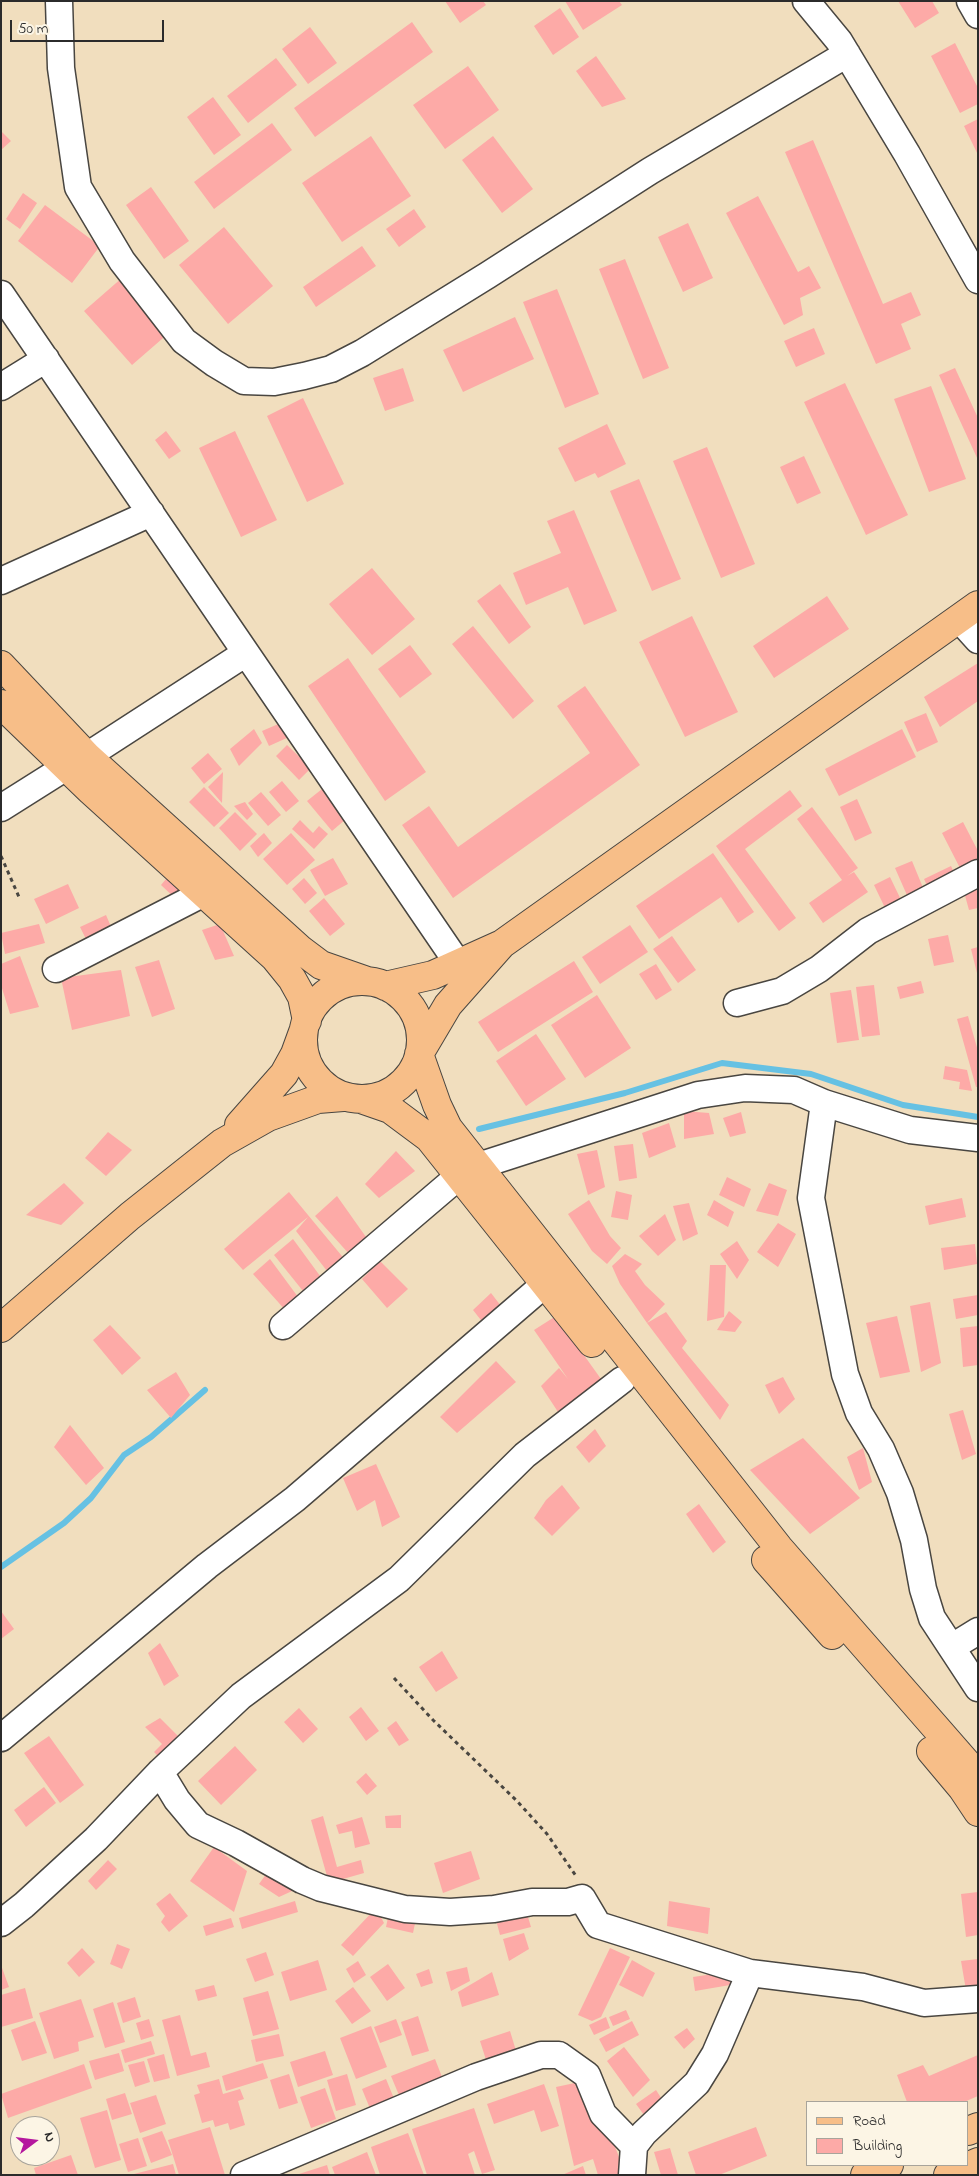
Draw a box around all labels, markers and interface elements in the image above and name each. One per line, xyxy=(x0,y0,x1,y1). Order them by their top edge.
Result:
scale bar xyxy=(12,10,166,42)
text: 50 m xyxy=(18,18,48,40)
legend xyxy=(806,2101,969,2166)
text: Road xyxy=(853,2110,886,2132)
north arrow xyxy=(10,2116,60,2166)
text: N xyxy=(38,2130,60,2145)
text: Building xyxy=(853,2135,902,2157)

